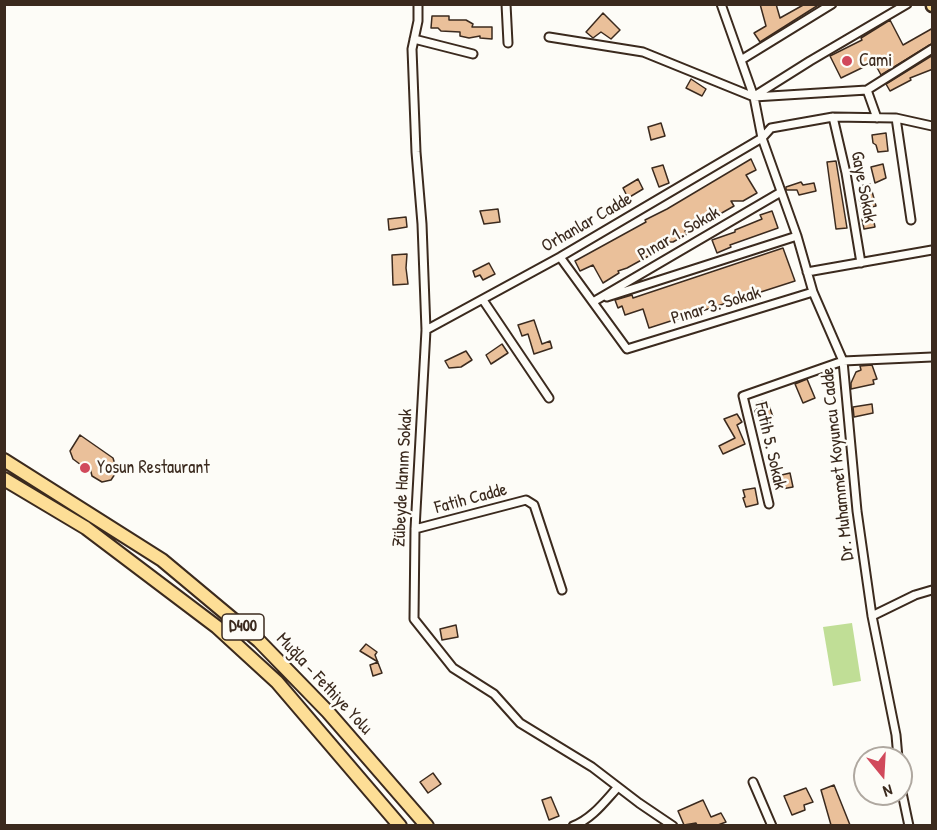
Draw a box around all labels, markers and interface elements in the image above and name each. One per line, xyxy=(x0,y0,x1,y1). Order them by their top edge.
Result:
place label: Cami xyxy=(859,50,892,72)
marker: Cami xyxy=(840,54,854,68)
street label: Gaye Sokak xyxy=(846,150,880,224)
street label: Orhanlar Cadde xyxy=(538,188,636,258)
street label: Pınar 1. Sokak xyxy=(634,202,724,266)
street label: Pınar 3. Sokak xyxy=(669,282,763,330)
street label: Dr. Muhammet Koyuncu Cadde xyxy=(817,366,859,562)
street label: Fatih 5. Sokak xyxy=(749,400,791,492)
street label: Zübeyde Hanım Sokak xyxy=(389,408,417,548)
place label: Yosun Restaurant xyxy=(97,457,210,479)
marker: Yosun Restaurant xyxy=(78,461,92,475)
street label: Fatih Cadde xyxy=(433,479,509,519)
road number: D400 xyxy=(222,614,264,640)
street label: Muğla - Fethiye Yolu xyxy=(271,629,377,739)
north arrow xyxy=(853,746,913,806)
text: N xyxy=(881,779,895,803)

